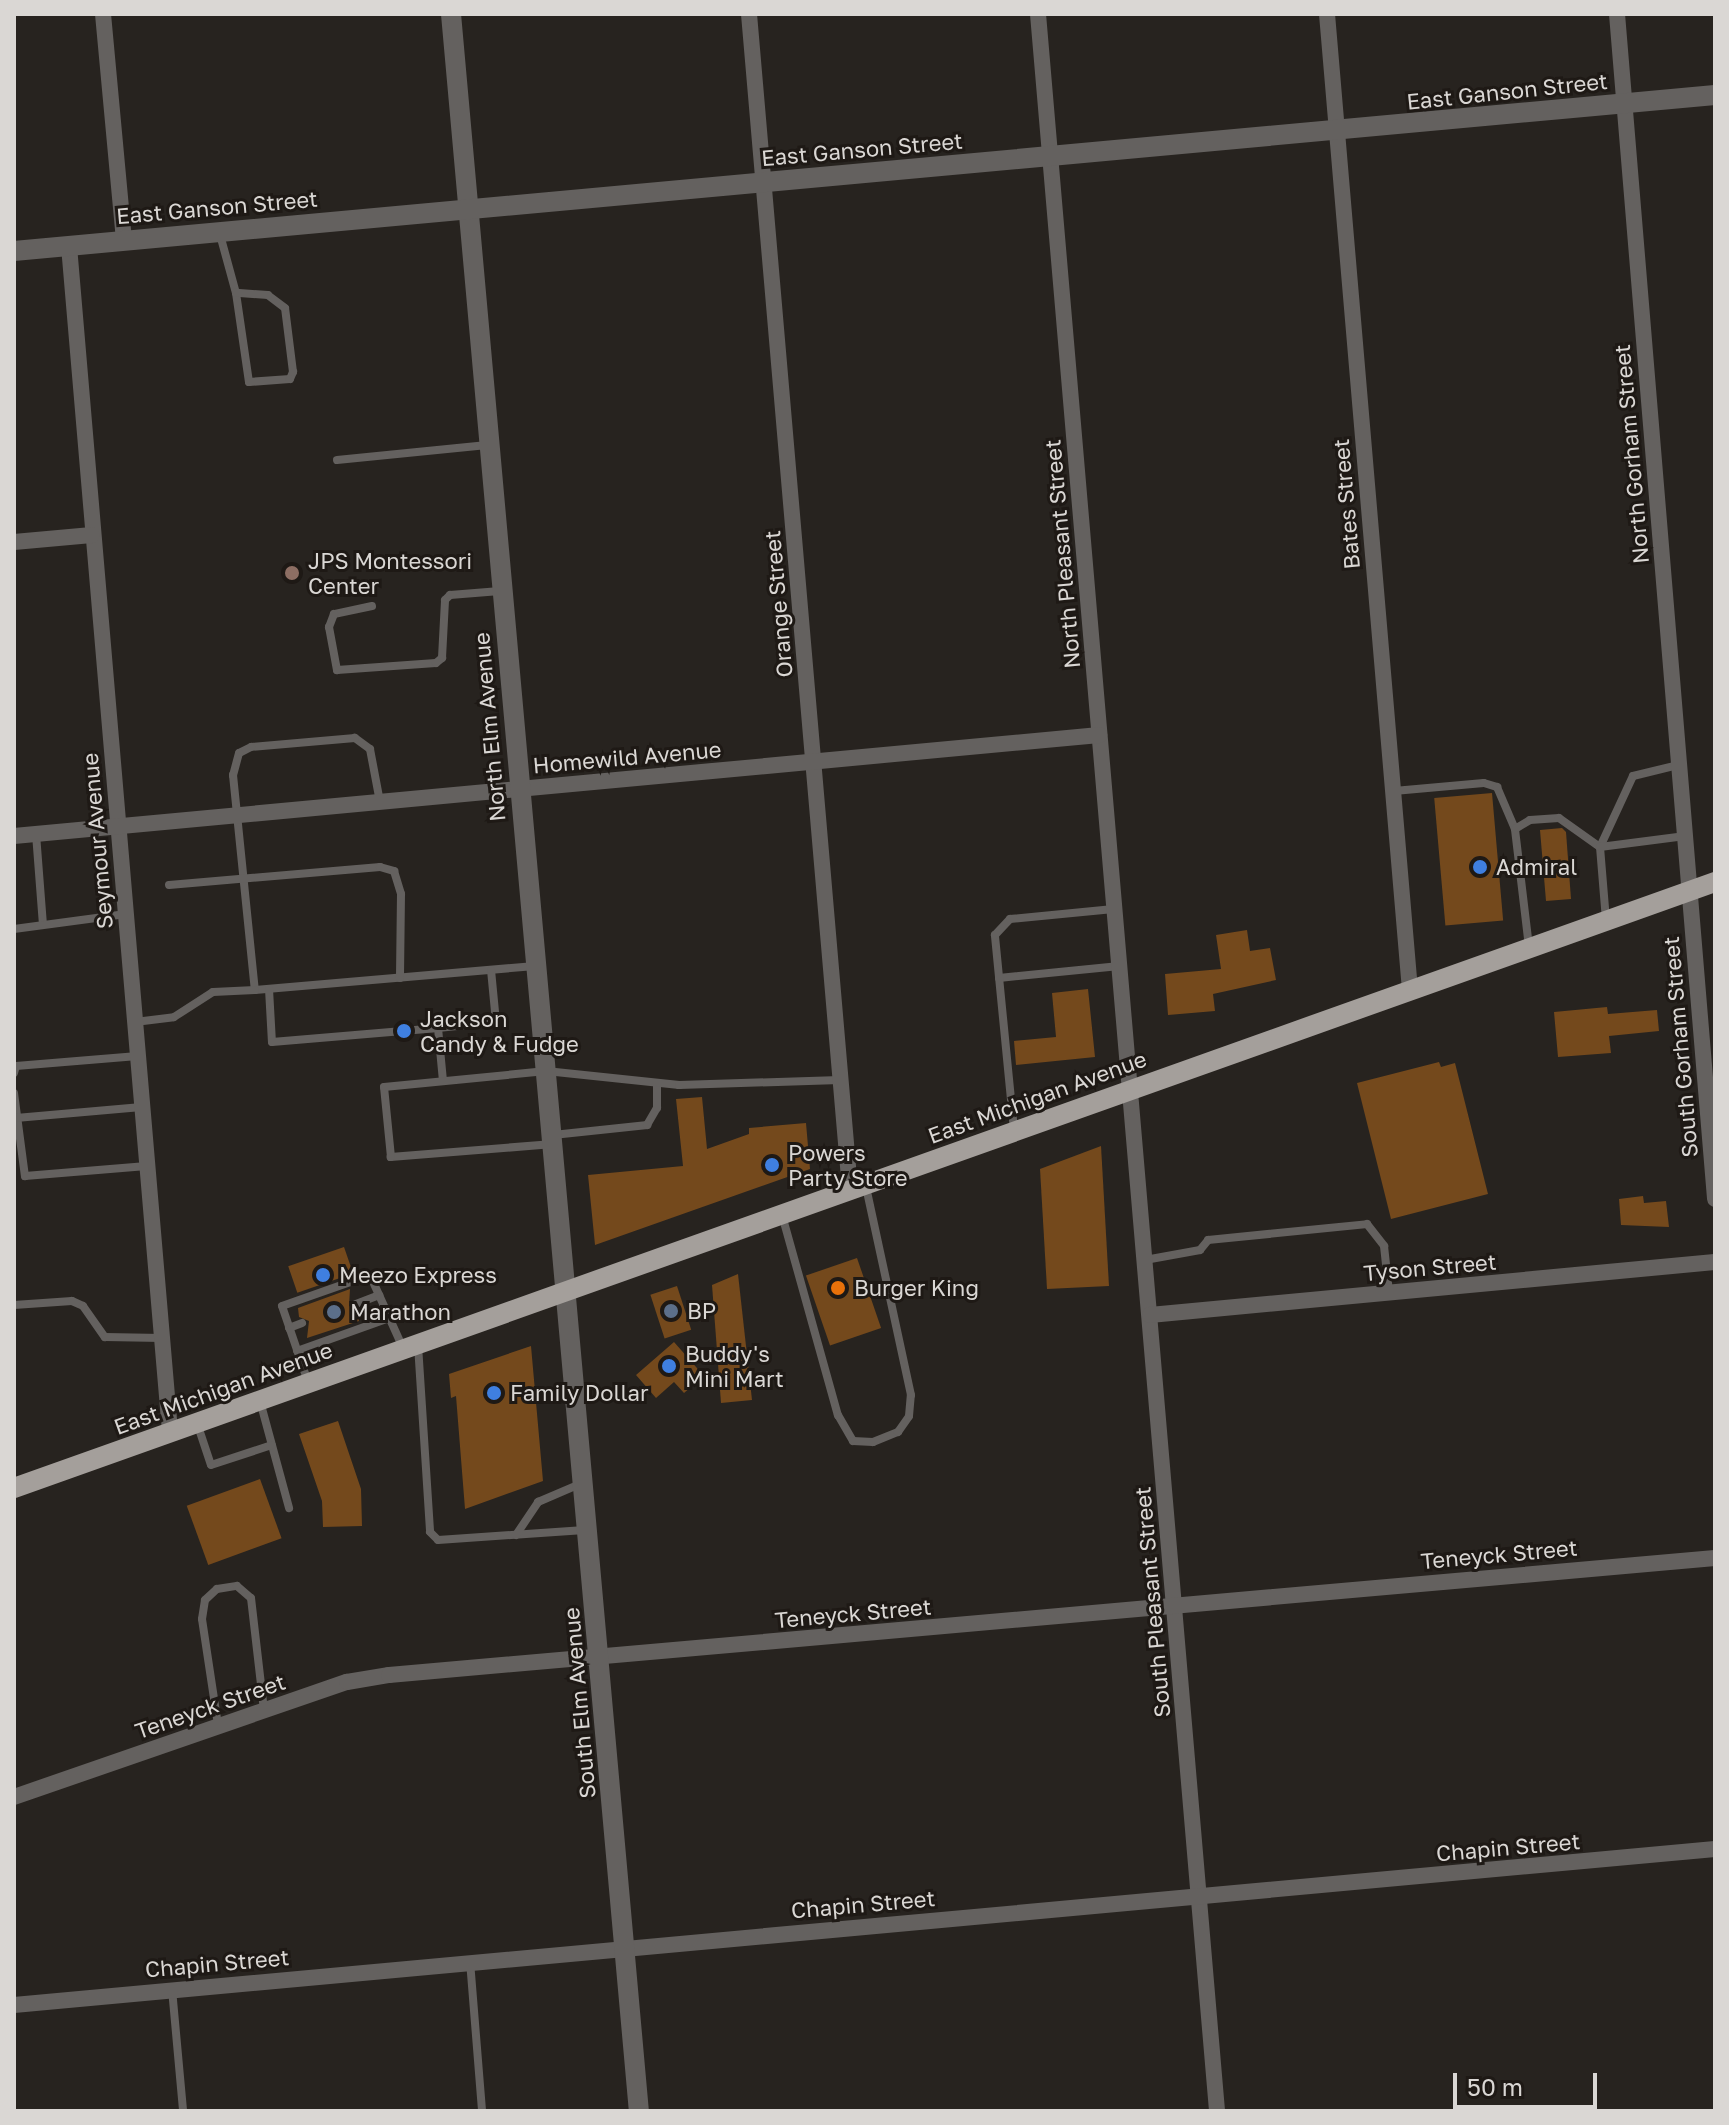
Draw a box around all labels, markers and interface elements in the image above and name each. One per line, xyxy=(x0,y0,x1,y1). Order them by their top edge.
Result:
street label: East Ganson Street xyxy=(1405,67,1609,115)
street label: East Ganson Street xyxy=(760,127,964,171)
street label: East Ganson Street xyxy=(115,185,319,229)
street label: North Gorham Street xyxy=(1608,343,1654,565)
street label: North Pleasant Street xyxy=(1039,438,1085,670)
street label: Bates Street xyxy=(1327,438,1365,570)
street label: Orange Street xyxy=(758,529,798,679)
place label: JPS Montessori Center xyxy=(308,547,472,598)
marker: JPS Montessori Center xyxy=(283,564,301,582)
street label: North Elm Avenue xyxy=(468,631,510,823)
street label: Homewild Avenue xyxy=(532,736,722,778)
street label: Seymour Avenue xyxy=(76,752,118,930)
place label: Admiral xyxy=(1496,854,1577,880)
marker: Admiral xyxy=(1471,858,1489,876)
street label: South Gorham Street xyxy=(1657,935,1703,1159)
place label: Jackson Candy & Fudge xyxy=(420,1005,579,1056)
marker: Jackson Candy & Fudge xyxy=(395,1022,413,1040)
street label: East Michigan Avenue xyxy=(924,1045,1150,1149)
place label: Powers Party Store xyxy=(788,1139,907,1190)
marker: Powers Party Store xyxy=(763,1156,781,1174)
street label: Tyson Street xyxy=(1362,1248,1498,1286)
place label: Meezo Express xyxy=(339,1262,497,1288)
marker: Meezo Express xyxy=(314,1266,332,1284)
place label: Burger King xyxy=(854,1275,979,1301)
marker: Burger King xyxy=(829,1279,847,1297)
place label: BP xyxy=(687,1298,716,1324)
place label: Marathon xyxy=(350,1299,451,1325)
marker: BP xyxy=(662,1302,680,1320)
marker: Marathon xyxy=(325,1303,343,1321)
street label: East Michigan Avenue xyxy=(110,1336,336,1440)
place label: Buddy's Mini Mart xyxy=(685,1340,784,1392)
marker: Buddy's Mini Mart xyxy=(660,1357,678,1375)
place label: Family Dollar xyxy=(510,1380,649,1406)
marker: Family Dollar xyxy=(485,1384,503,1402)
street label: South Pleasant Street xyxy=(1129,1485,1175,1719)
street label: Teneyck Street xyxy=(1420,1534,1578,1574)
street label: Teneyck Street xyxy=(774,1593,932,1633)
street label: South Elm Avenue xyxy=(558,1606,600,1800)
street label: Teneyck Street xyxy=(131,1668,289,1744)
street label: Chapin Street xyxy=(1435,1828,1581,1866)
street label: Chapin Street xyxy=(790,1885,936,1923)
street label: Chapin Street xyxy=(144,1944,290,1982)
scale bar xyxy=(1457,2057,1601,2107)
text: 50 m xyxy=(1467,2072,1523,2101)

